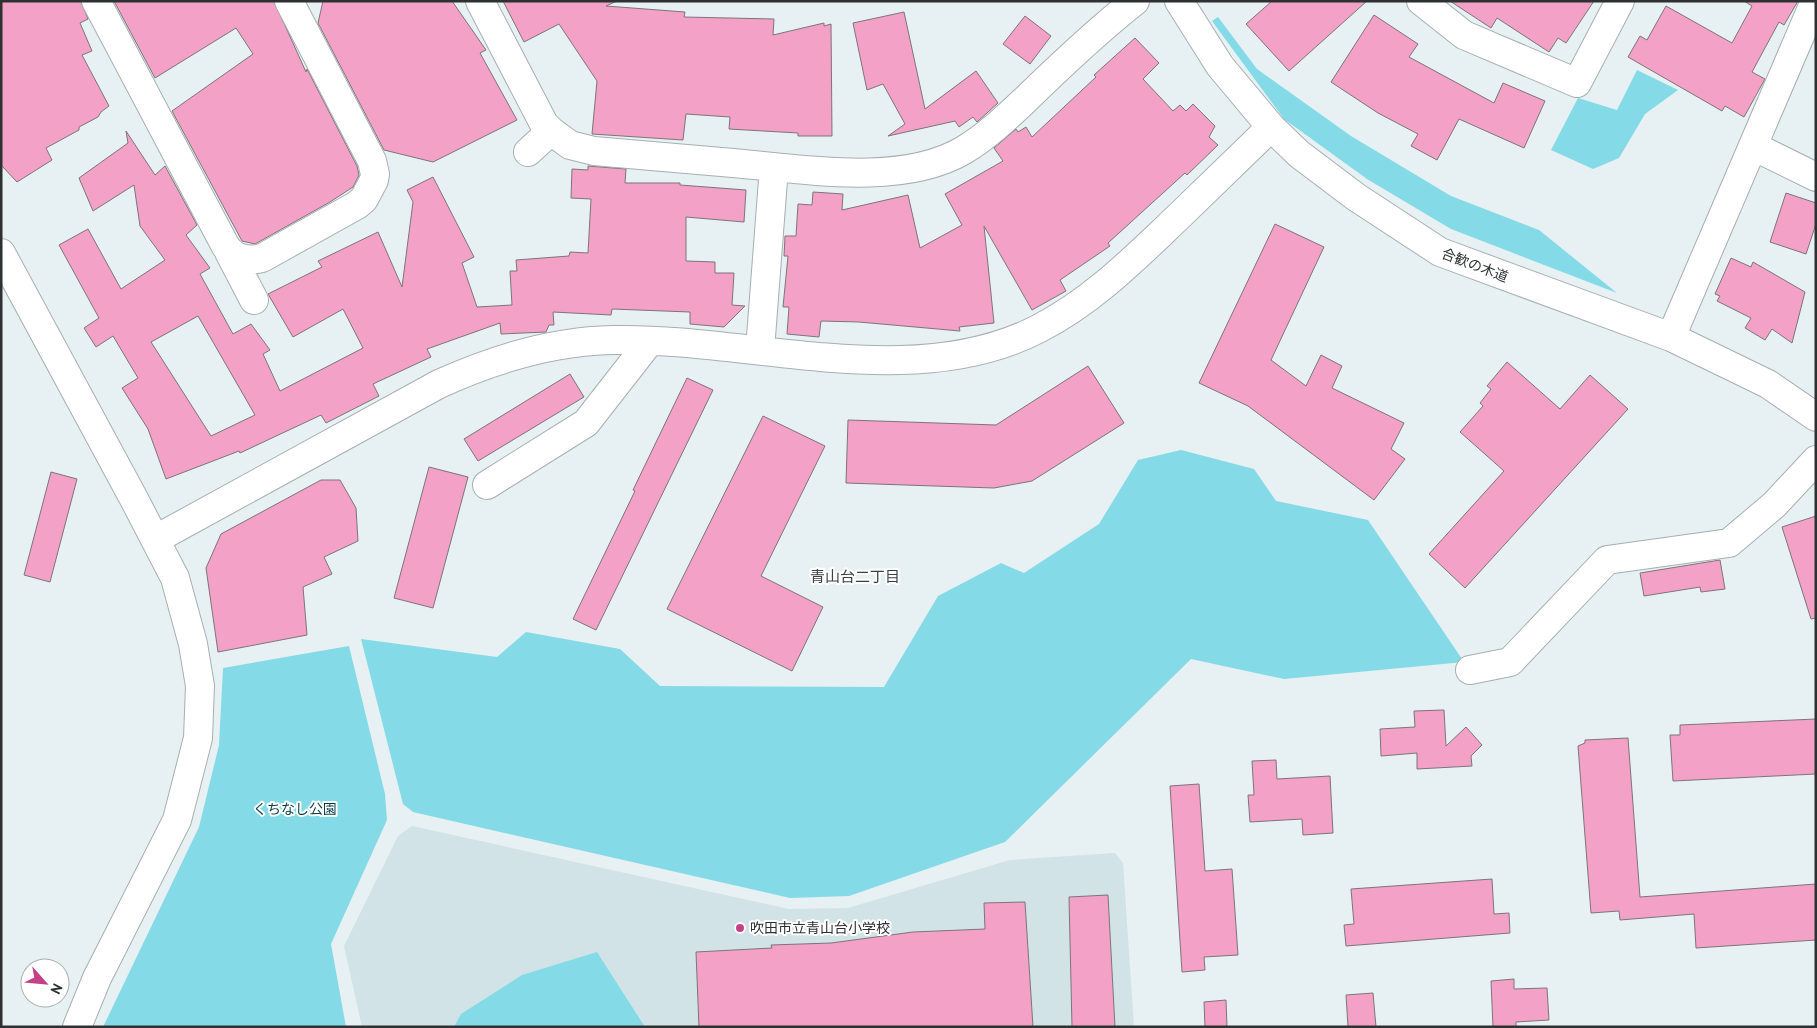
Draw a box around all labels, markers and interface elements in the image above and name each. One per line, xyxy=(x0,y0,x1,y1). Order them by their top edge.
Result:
street label: 合歓の木道 xyxy=(1439,244,1511,286)
district label: 青山台二丁目 xyxy=(810,567,900,586)
park label: くちなし公園 xyxy=(253,800,337,818)
place label: 吹田市立青山台小学校 xyxy=(750,919,890,937)
marker: 吹田市立青山台小学校 xyxy=(734,922,746,934)
north arrow xyxy=(20,958,70,1008)
text: N xyxy=(46,981,67,997)

